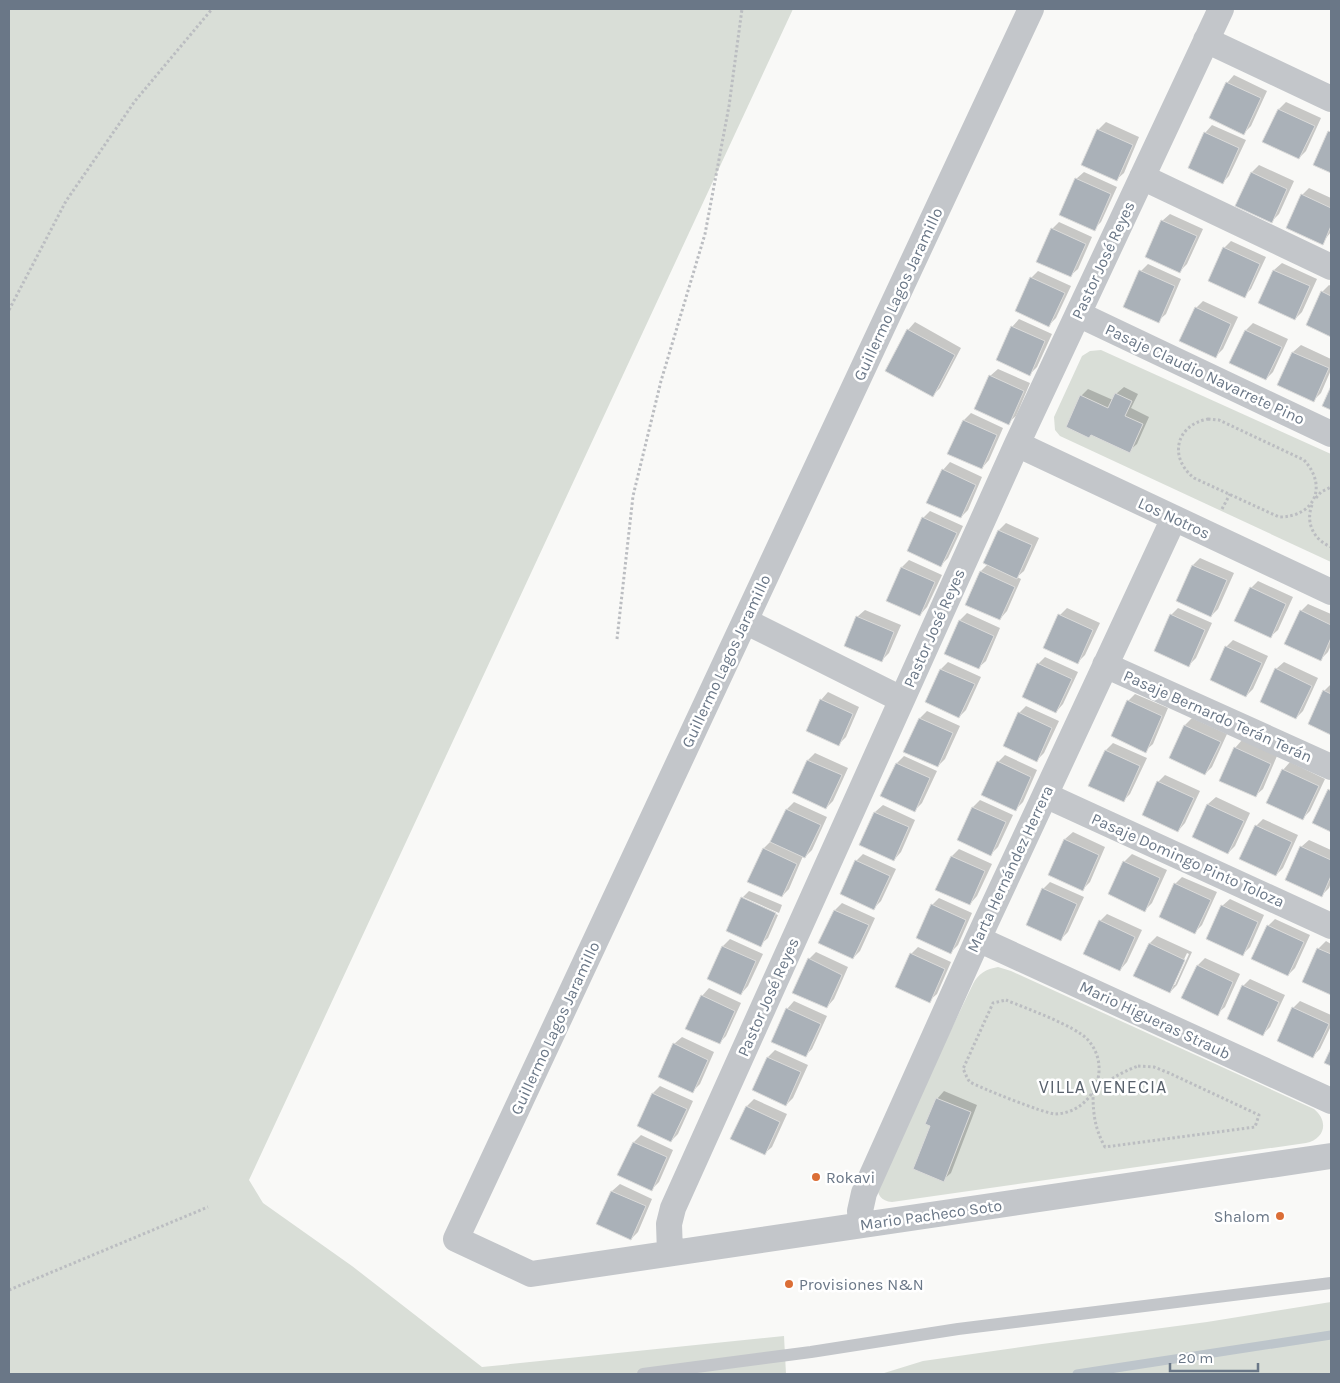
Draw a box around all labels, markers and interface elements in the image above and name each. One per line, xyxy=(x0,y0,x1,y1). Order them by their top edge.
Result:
street label: Pastor José Reyes xyxy=(1067,198,1139,322)
street label: Guillermo Lagos Jaramillo xyxy=(849,204,947,384)
street label: Pasaje Claudio Navarrete Pino xyxy=(1102,319,1308,429)
street label: Los Notros xyxy=(1135,493,1213,543)
street label: Pastor José Reyes xyxy=(899,566,969,690)
street label: Guillermo Lagos Jaramillo xyxy=(677,571,775,751)
street label: Pasaje Bernardo Terán Terán xyxy=(1121,666,1315,766)
street label: Marta Hernández Herrera xyxy=(963,783,1057,955)
street label: Pasaje Domingo Pinto Toloza xyxy=(1089,809,1287,911)
street label: Pastor José Reyes xyxy=(733,935,803,1059)
street label: Guillermo Lagos Jaramillo xyxy=(506,938,604,1118)
street label: Mario Higueras Straub xyxy=(1077,977,1233,1063)
district label: VILLA VENECIA xyxy=(1039,1076,1167,1098)
place label: Rokavi xyxy=(826,1168,875,1187)
marker: Rokavi xyxy=(810,1171,822,1183)
street label: Mario Pacheco Soto xyxy=(859,1196,1003,1234)
place label: Shalom xyxy=(1214,1207,1270,1226)
marker: Shalom xyxy=(1274,1210,1286,1222)
place label: Provisiones N&N xyxy=(799,1275,924,1294)
marker: Provisiones N&N xyxy=(783,1278,795,1290)
scale bar xyxy=(1170,1340,1258,1372)
text: 20 m xyxy=(1178,1349,1213,1367)

